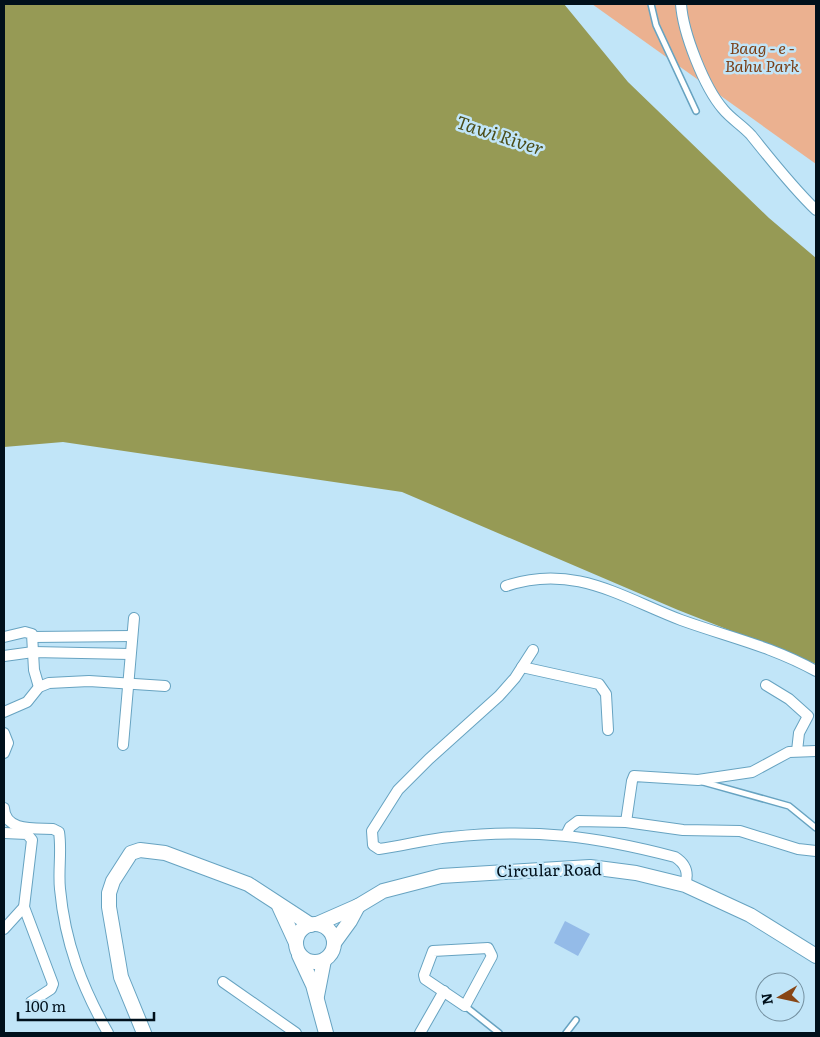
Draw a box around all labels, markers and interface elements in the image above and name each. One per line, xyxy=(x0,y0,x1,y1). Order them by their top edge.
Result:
park label: Baag - e - Bahu Park xyxy=(725,35,800,77)
water label: Tawi River xyxy=(454,108,547,161)
street label: Circular Road xyxy=(496,856,602,882)
north arrow xyxy=(755,972,805,1022)
scale bar xyxy=(18,990,154,1022)
text: N xyxy=(755,992,777,1007)
text: 100 m xyxy=(25,994,66,1017)

